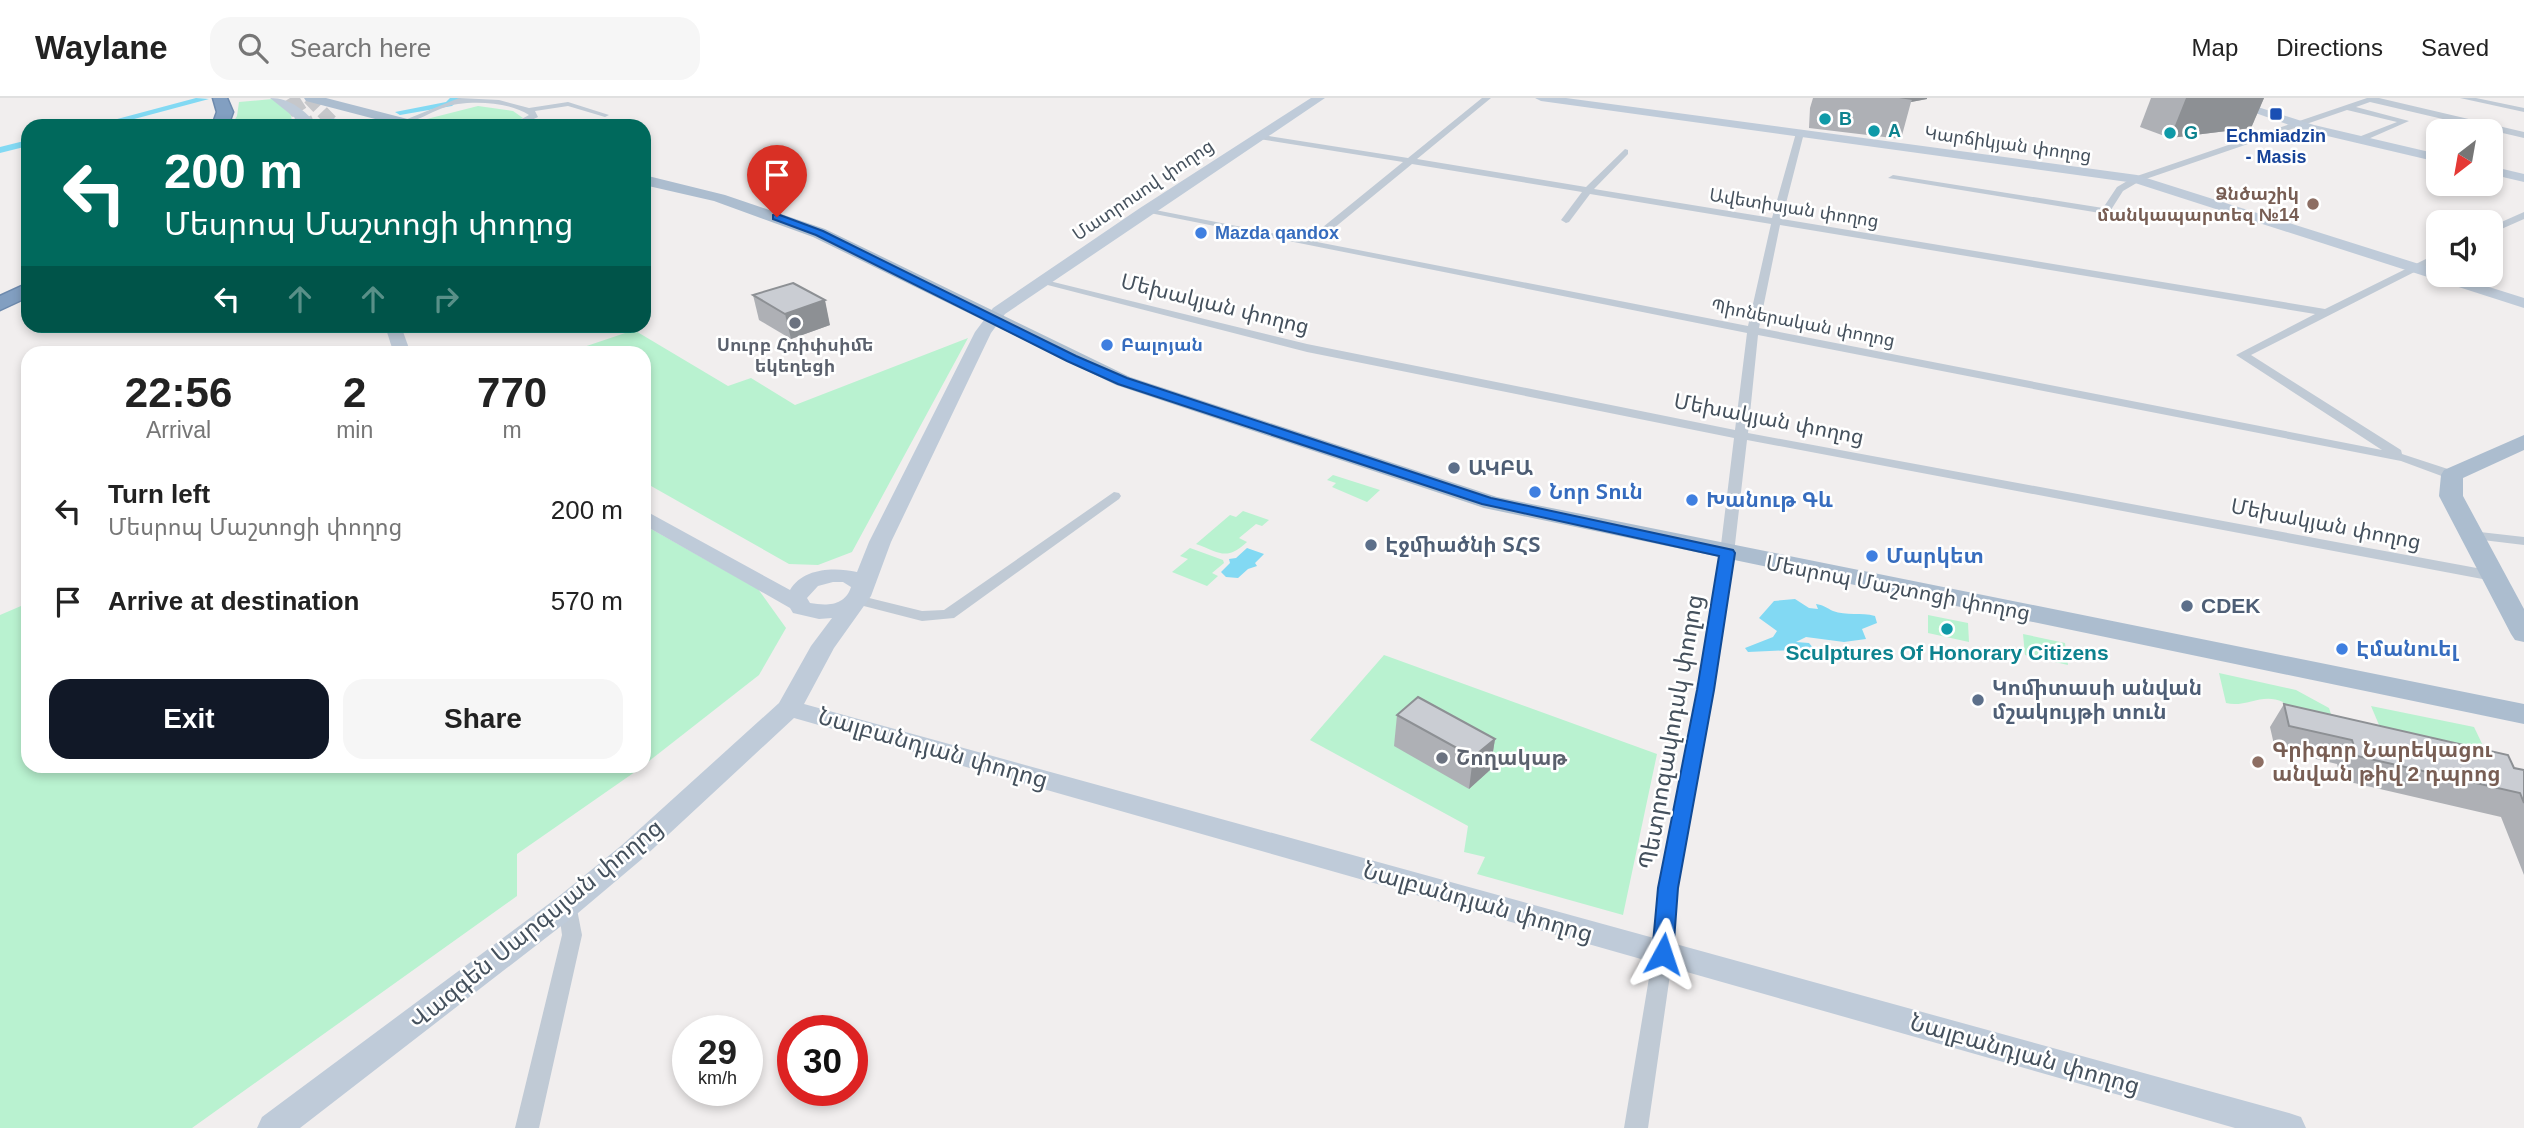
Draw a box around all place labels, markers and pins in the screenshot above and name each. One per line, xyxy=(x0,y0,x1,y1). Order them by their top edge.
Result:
marker: Echmiadzin - Masis xyxy=(2268,106,2284,122)
place label: B xyxy=(1839,109,1852,129)
marker: B xyxy=(1817,111,1833,127)
place label: A xyxy=(1888,121,1901,141)
marker: A xyxy=(1866,123,1882,139)
place label: G xyxy=(2184,123,2198,143)
marker: G xyxy=(2162,125,2178,141)
place label: Echmiadzin - Masis xyxy=(2226,126,2326,167)
pin xyxy=(747,145,807,217)
place label: Ձնծաշիկ մանկապարտեզ №14 xyxy=(2097,184,2299,225)
marker: Ձնծաշիկ մանկապարտեզ №14 xyxy=(2305,196,2321,212)
place label: Mazda qandox xyxy=(1215,223,1339,243)
marker: Mazda qandox xyxy=(1193,225,1209,241)
marker: Սուրբ Հռիփսիմե եկեղեցի xyxy=(787,315,803,331)
place label: Սուրբ Հռիփսիմե եկեղեցի xyxy=(717,335,873,376)
place label: Բալոյան xyxy=(1121,335,1203,355)
marker: Բալոյան xyxy=(1099,337,1115,353)
place label: ԱԿԲԱ xyxy=(1468,456,1533,479)
marker: ԱԿԲԱ xyxy=(1446,460,1462,476)
place label: Նոր Տուն xyxy=(1549,480,1643,504)
marker: Նոր Տուն xyxy=(1527,484,1543,500)
place label: Խանութ Գև xyxy=(1706,488,1833,512)
marker: Խանութ Գև xyxy=(1684,492,1700,508)
place label: Էջմիածնի ՏՀՏ xyxy=(1385,533,1541,557)
marker: Էջմիածնի ՏՀՏ xyxy=(1363,537,1379,553)
place label: Մարկետ xyxy=(1886,544,1984,568)
marker: Մարկետ xyxy=(1864,548,1880,564)
place label: CDEK xyxy=(2201,594,2261,617)
marker: CDEK xyxy=(2179,598,2195,614)
marker: Sculptures Of Honorary Citizens xyxy=(1939,621,1955,637)
place label: Էմանուել xyxy=(2356,637,2459,661)
place label: Sculptures Of Honorary Citizens xyxy=(1785,641,2109,664)
marker: Էմանուել xyxy=(2334,641,2350,657)
place label: Կոմիտասի անվան մշակույթի տուն xyxy=(1992,676,2202,724)
marker: Կոմիտասի անվան մշակույթի տուն xyxy=(1970,692,1986,708)
place label: Գրիգոր Նարեկացու անվան թիվ 2 դպրոց xyxy=(2272,738,2501,786)
place label: Շողակաթ xyxy=(1456,746,1567,770)
marker: Շողակաթ xyxy=(1434,750,1450,766)
marker: Գրիգոր Նարեկացու անվան թիվ 2 դպրոց xyxy=(2250,754,2266,770)

